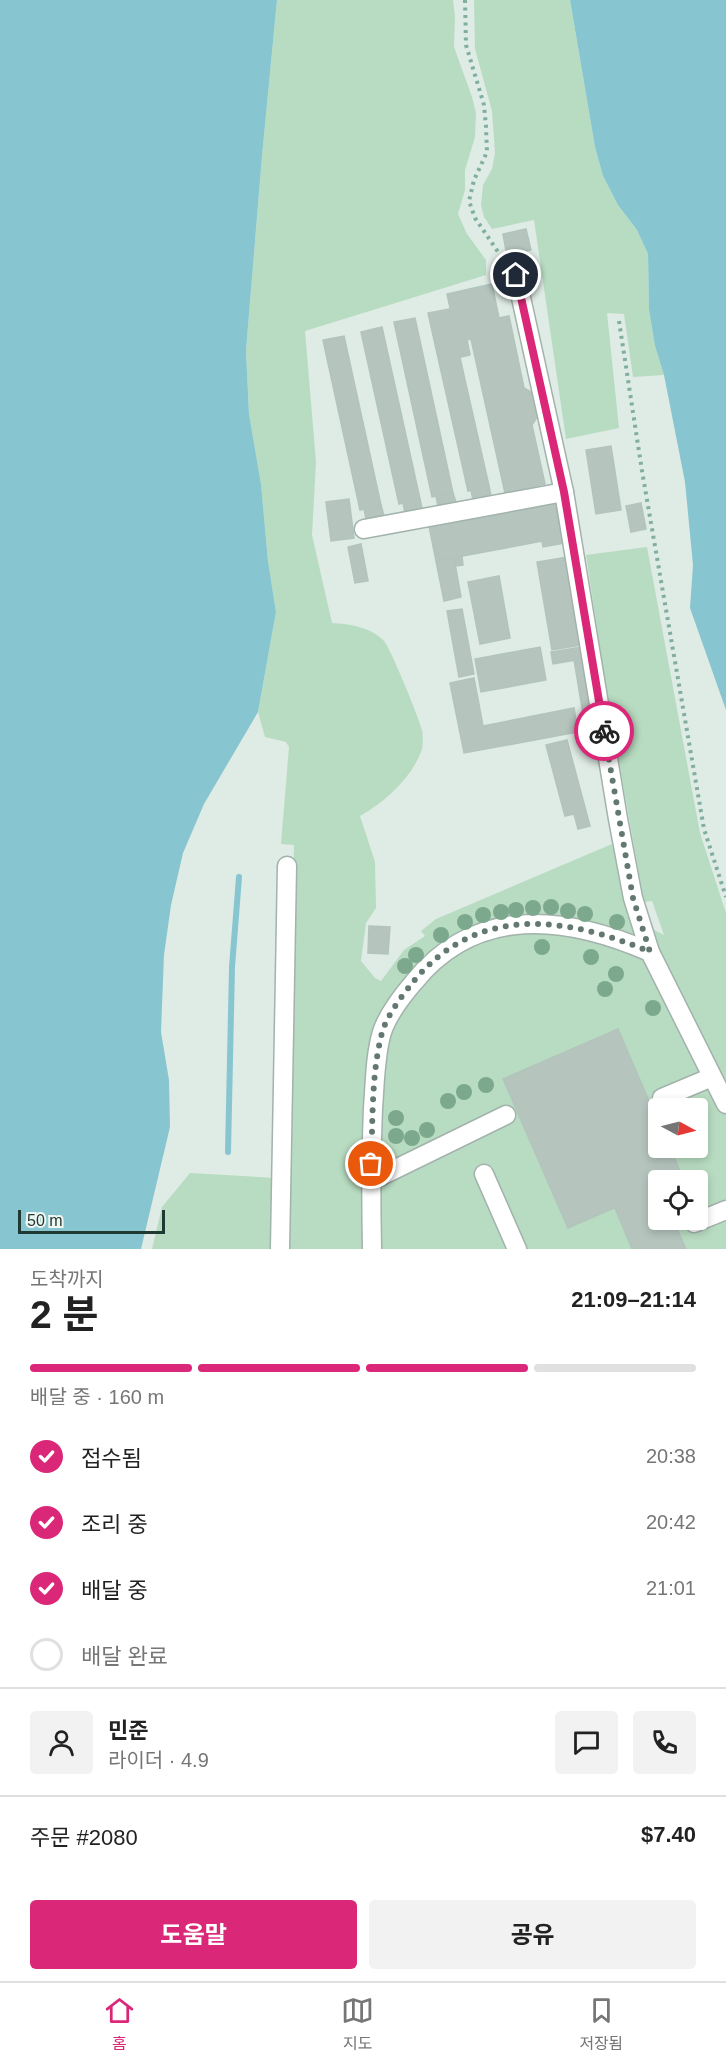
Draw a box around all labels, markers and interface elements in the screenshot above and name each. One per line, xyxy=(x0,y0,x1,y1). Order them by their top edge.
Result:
pin xyxy=(490,249,541,300)
icon: home xyxy=(499,258,532,291)
courier xyxy=(574,701,634,761)
icon: bike xyxy=(588,715,621,748)
north arrow xyxy=(648,1098,708,1158)
map controls xyxy=(648,1098,708,1230)
pin xyxy=(345,1138,396,1189)
icon: bag xyxy=(354,1147,387,1180)
button: locate xyxy=(648,1170,708,1230)
scale bar xyxy=(18,1207,165,1234)
text: 50 m xyxy=(27,1212,63,1229)
text: 도착까지 xyxy=(30,1268,104,1290)
text: 21:09–21:14 xyxy=(571,1287,696,1312)
text: 2 분 xyxy=(30,1293,98,1336)
text: 배달 중 · 160 m xyxy=(30,1386,164,1408)
icon: check xyxy=(30,1440,63,1473)
text: 20:38 xyxy=(646,1445,696,1467)
text: 접수됨 xyxy=(81,1446,142,1471)
icon: check xyxy=(30,1506,63,1539)
text: 20:42 xyxy=(646,1511,696,1533)
text: 조리 중 xyxy=(81,1512,148,1537)
icon: check xyxy=(30,1572,63,1605)
text: 21:01 xyxy=(646,1577,696,1599)
text: 배달 중 xyxy=(81,1578,148,1603)
text: 배달 완료 xyxy=(81,1644,168,1669)
button: person xyxy=(30,1711,93,1774)
button: chat xyxy=(555,1711,618,1774)
button: phone xyxy=(633,1711,696,1774)
text: 민준 xyxy=(108,1718,148,1743)
text: 라이더 · 4.9 xyxy=(108,1749,209,1771)
text: $7.40 xyxy=(641,1822,696,1847)
text: 주문 #2080 xyxy=(30,1825,138,1850)
button: 도움말 xyxy=(30,1900,357,1969)
button: 공유 xyxy=(369,1900,696,1969)
tab: 홈 xyxy=(103,1994,136,2054)
tab: 지도 xyxy=(341,1994,374,2054)
tab: 저장됨 xyxy=(579,1994,623,2054)

